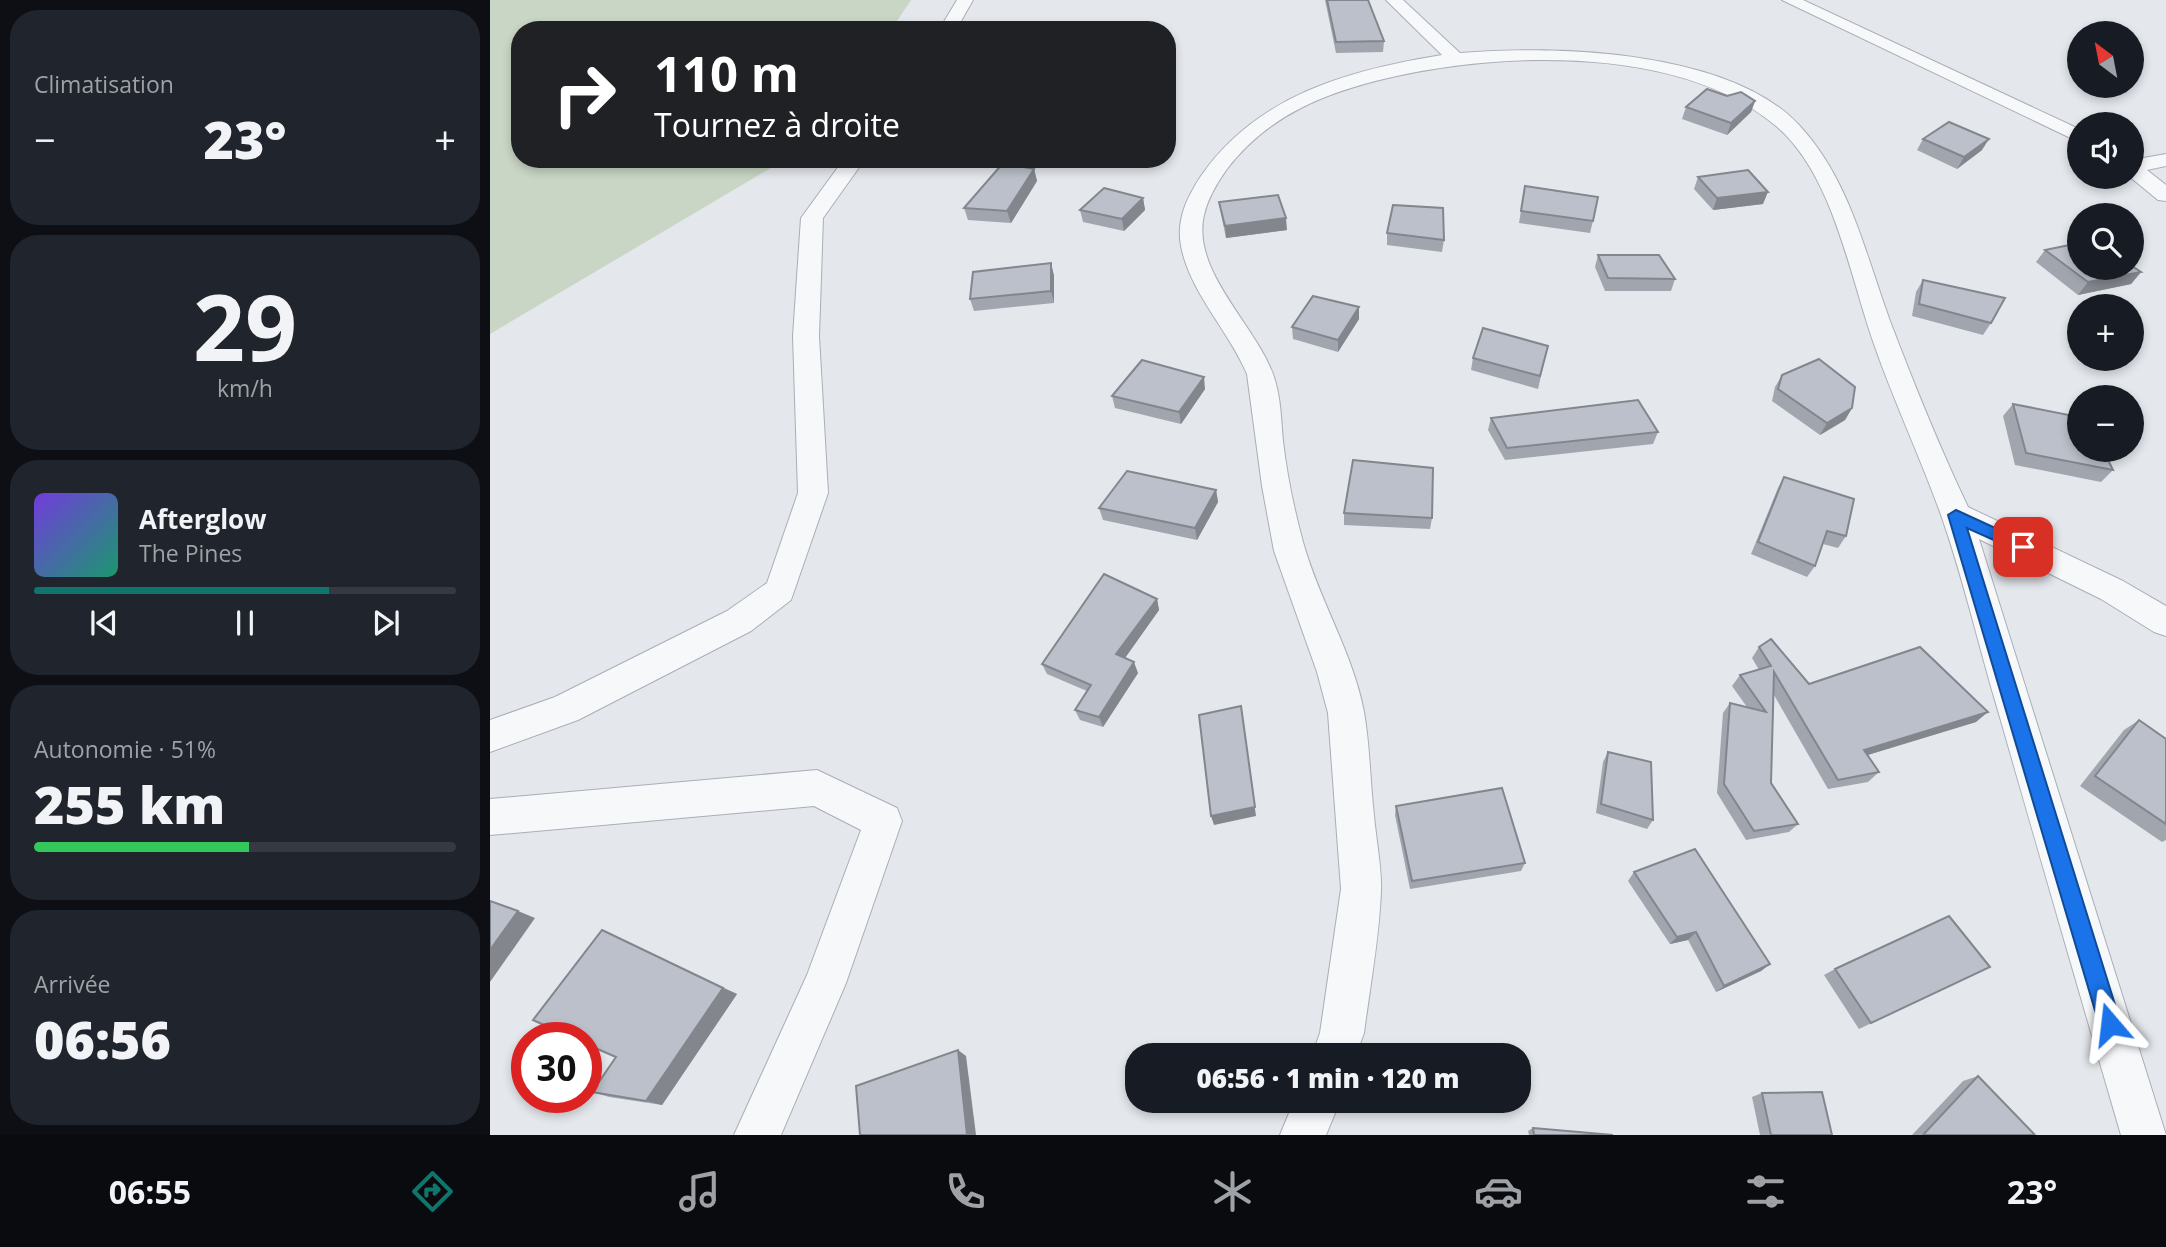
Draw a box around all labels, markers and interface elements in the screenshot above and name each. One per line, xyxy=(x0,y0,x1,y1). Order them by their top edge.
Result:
north arrow xyxy=(2067,21,2144,98)
map controls xyxy=(2067,21,2144,462)
text: 110 m xyxy=(654,40,799,106)
icon: right xyxy=(539,49,630,140)
text: Climatisation xyxy=(34,68,174,100)
text: 23° xyxy=(204,103,286,174)
text: Tournez à droite xyxy=(654,103,900,146)
button: sound xyxy=(2067,112,2144,189)
text: − xyxy=(34,113,56,165)
text: + xyxy=(434,113,456,165)
button: search xyxy=(2067,203,2144,280)
text: 29 xyxy=(193,264,297,388)
button: + xyxy=(2067,294,2144,371)
text: km/h xyxy=(217,372,273,404)
button: − xyxy=(2067,385,2144,462)
text: Afterglow xyxy=(139,501,266,537)
pin xyxy=(1993,517,2053,577)
icon: arrive xyxy=(2004,528,2042,566)
text: The Pines xyxy=(139,537,242,569)
icon: previous xyxy=(85,604,123,642)
icon: pause xyxy=(226,604,264,642)
icon: next xyxy=(367,604,405,642)
text: Autonomie · 51% xyxy=(34,733,216,765)
text: 255 km xyxy=(34,768,225,839)
text: Arrivée xyxy=(34,968,110,1000)
position arrow xyxy=(2073,987,2147,1061)
text: 06:56 xyxy=(34,1003,171,1074)
speed limit sign: 30 xyxy=(511,1022,602,1113)
text: 06:56 · 1 min · 120 m xyxy=(1197,1060,1459,1096)
icon: directions xyxy=(408,1167,457,1216)
icon: music xyxy=(675,1167,724,1216)
icon: phone xyxy=(941,1167,990,1216)
icon: climate xyxy=(1208,1167,1257,1216)
icon: car xyxy=(1474,1167,1523,1216)
icon: filters xyxy=(1741,1167,1790,1216)
text: 06:55 xyxy=(109,1170,191,1213)
text: 23° xyxy=(2007,1170,2057,1213)

